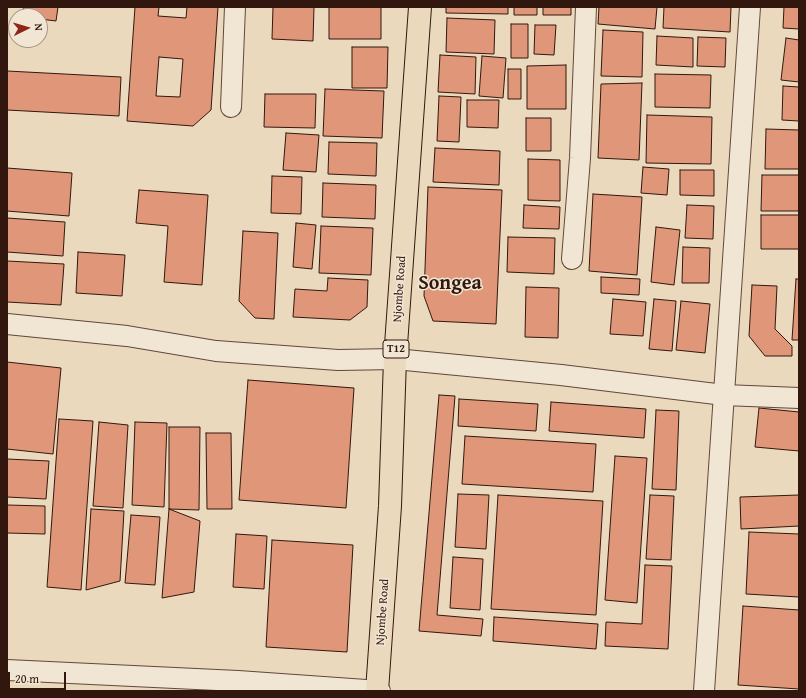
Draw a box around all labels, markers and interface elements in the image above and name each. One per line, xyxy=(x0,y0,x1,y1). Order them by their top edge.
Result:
north arrow xyxy=(8,8,48,48)
text: N xyxy=(31,23,47,31)
street label: Njombe Road xyxy=(390,255,410,323)
district label: Songea xyxy=(418,272,482,296)
road number: T12 xyxy=(383,340,409,358)
street label: Njombe Road xyxy=(373,578,393,646)
scale bar xyxy=(10,664,68,690)
text: 20 m xyxy=(15,670,39,687)

